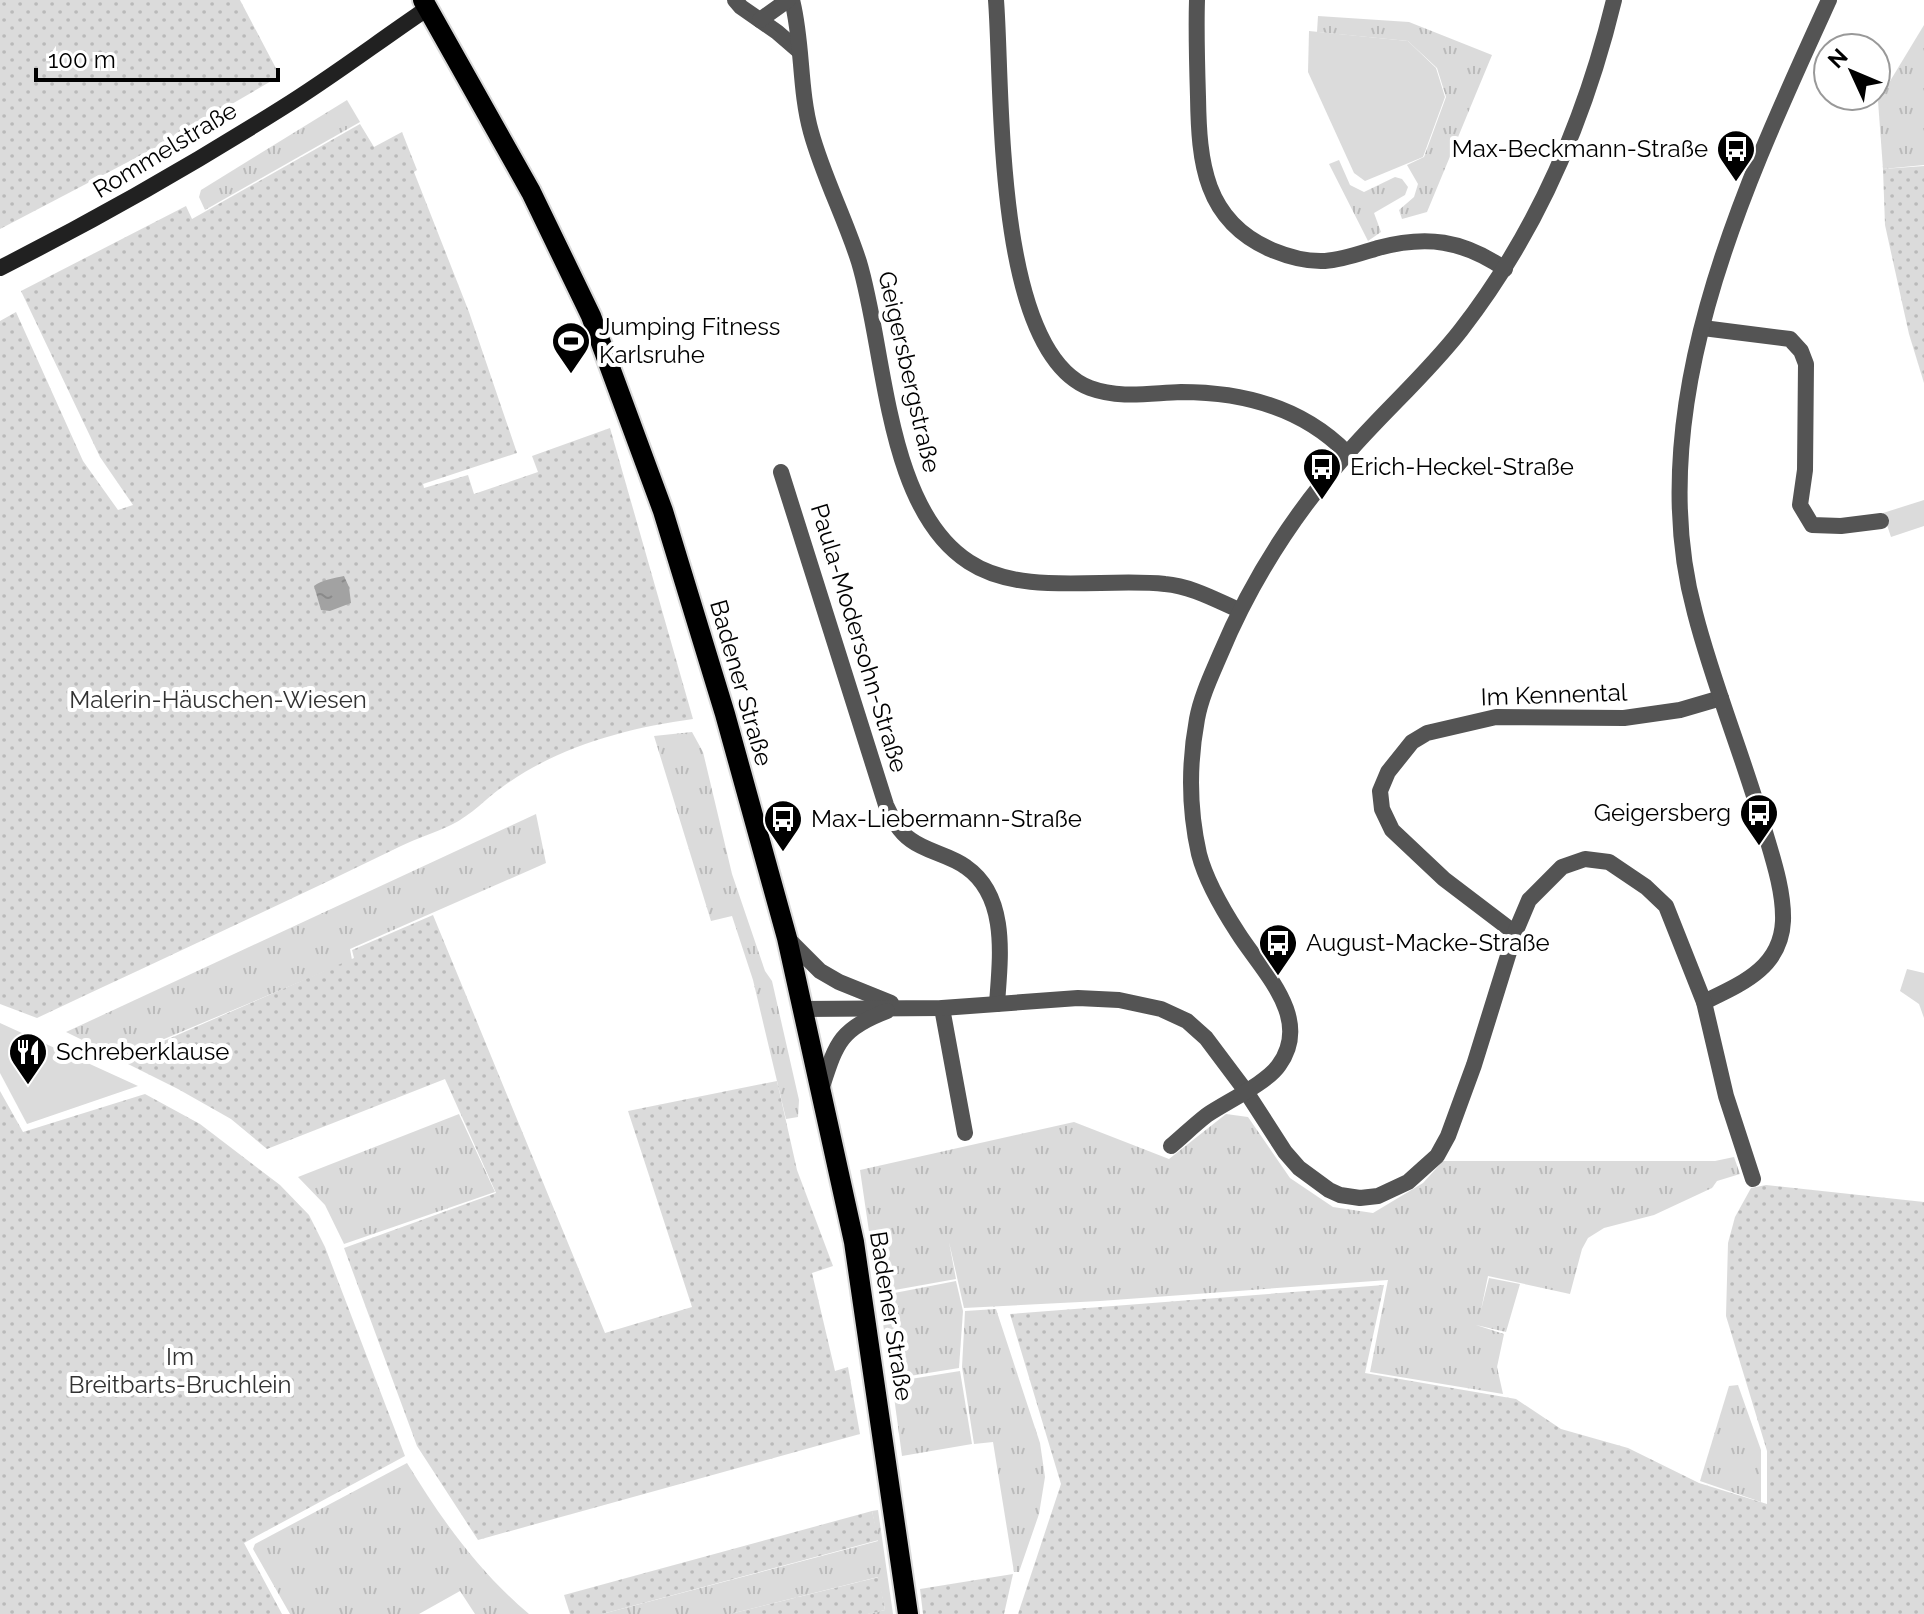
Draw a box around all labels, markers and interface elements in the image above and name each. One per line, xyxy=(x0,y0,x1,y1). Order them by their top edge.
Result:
scale bar xyxy=(36,32,278,82)
north arrow xyxy=(1812,32,1892,112)
text: N xyxy=(1822,43,1853,73)
text: 100 m xyxy=(48,45,116,74)
street label: Rommelstraße xyxy=(88,95,242,204)
bus stop icon: Max-Beckmann-Straße xyxy=(1715,128,1757,183)
place label: Max-Beckmann-Straße xyxy=(1452,134,1708,163)
street label: Geigersbergstraße xyxy=(872,268,947,475)
place label: Jumping Fitness Karlsruhe xyxy=(599,312,780,369)
sports icon: Jumping Fitness Karlsruhe xyxy=(550,320,592,375)
bus stop icon: Erich-Heckel-Straße xyxy=(1301,446,1343,501)
place label: Erich-Heckel-Straße xyxy=(1350,452,1574,481)
street label: Paula-Modersohn-Straße xyxy=(805,500,914,776)
street label: Badener Straße xyxy=(704,597,779,769)
street label: Im Kennental xyxy=(1480,677,1628,712)
park label: Malerin-Häuschen-Wiesen xyxy=(69,685,367,714)
bus stop icon: Geigersberg xyxy=(1738,792,1780,847)
bus stop icon: Max-Liebermann-Straße xyxy=(762,798,804,853)
place label: Geigersberg xyxy=(1594,798,1731,827)
place label: Max-Liebermann-Straße xyxy=(811,804,1082,833)
bus stop icon: August-Macke-Straße xyxy=(1257,922,1299,977)
place label: August-Macke-Straße xyxy=(1306,928,1550,957)
restaurant icon: Schreberklause xyxy=(7,1031,49,1086)
place label: Schreberklause xyxy=(56,1037,229,1066)
street label: Badener Straße xyxy=(864,1229,919,1403)
park label: Im Breitbarts-Bruchlein xyxy=(68,1342,292,1399)

